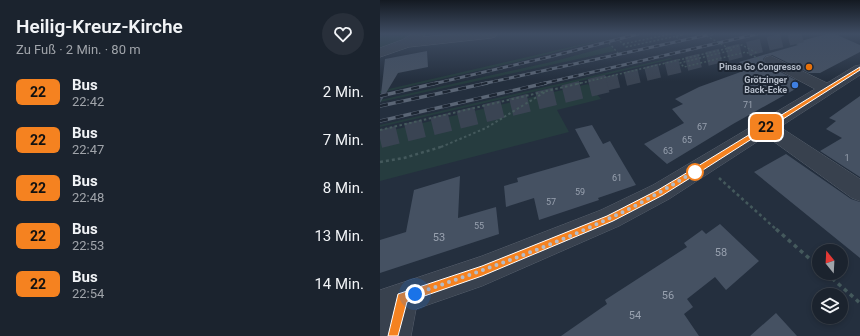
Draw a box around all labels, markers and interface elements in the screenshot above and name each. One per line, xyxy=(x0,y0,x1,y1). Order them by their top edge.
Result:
button: heart xyxy=(322,13,364,55)
text: Heilig-Kreuz-Kirche xyxy=(16,15,183,38)
text: Zu Fuß · 2 Min. · 80 m xyxy=(16,42,141,57)
place label: Pinsa Go Congresso xyxy=(719,62,801,72)
marker: Pinsa Go Congresso xyxy=(804,62,814,72)
place label: Grötzinger Back-Ecke xyxy=(744,75,788,95)
text: Bus xyxy=(72,76,98,94)
marker: Grötzinger Back-Ecke xyxy=(790,80,800,90)
text: 2 Min. xyxy=(323,83,364,101)
text: 22 xyxy=(30,84,46,100)
text: 22:42 xyxy=(72,94,104,109)
house number: 71 xyxy=(743,100,753,110)
line badge: 22 xyxy=(748,114,784,140)
text: 22 xyxy=(758,119,774,135)
house number: 67 xyxy=(697,122,707,132)
text: Bus xyxy=(72,124,98,142)
text: 7 Min. xyxy=(323,131,364,149)
text: 22 xyxy=(30,132,46,148)
house number: 65 xyxy=(682,135,692,145)
text: 22:47 xyxy=(72,142,104,157)
house number: 63 xyxy=(663,146,673,156)
house number: 1 xyxy=(844,153,850,163)
unlabelled marker xyxy=(686,163,704,181)
text: Bus xyxy=(72,172,98,190)
house number: 61 xyxy=(612,173,622,183)
text: 8 Min. xyxy=(323,179,364,197)
text: 22 xyxy=(30,180,46,196)
house number: 59 xyxy=(575,187,585,197)
text: 22:48 xyxy=(72,190,104,205)
house number: 57 xyxy=(546,197,556,207)
text: Bus xyxy=(72,220,98,238)
house number: 55 xyxy=(474,221,484,231)
text: 13 Min. xyxy=(314,227,364,245)
text: 22 xyxy=(30,228,46,244)
house number: 53 xyxy=(433,231,445,244)
text: 22:53 xyxy=(72,238,104,253)
north arrow xyxy=(812,244,848,280)
map controls xyxy=(812,244,848,324)
house number: 58 xyxy=(715,246,727,259)
text: Bus xyxy=(72,268,98,286)
text: 14 Min. xyxy=(314,275,364,293)
text: 22 xyxy=(30,276,46,292)
your location xyxy=(405,284,425,304)
text: 22:54 xyxy=(72,286,104,301)
button: layers xyxy=(812,288,848,324)
house number: 56 xyxy=(662,289,674,302)
house number: 54 xyxy=(629,309,641,322)

